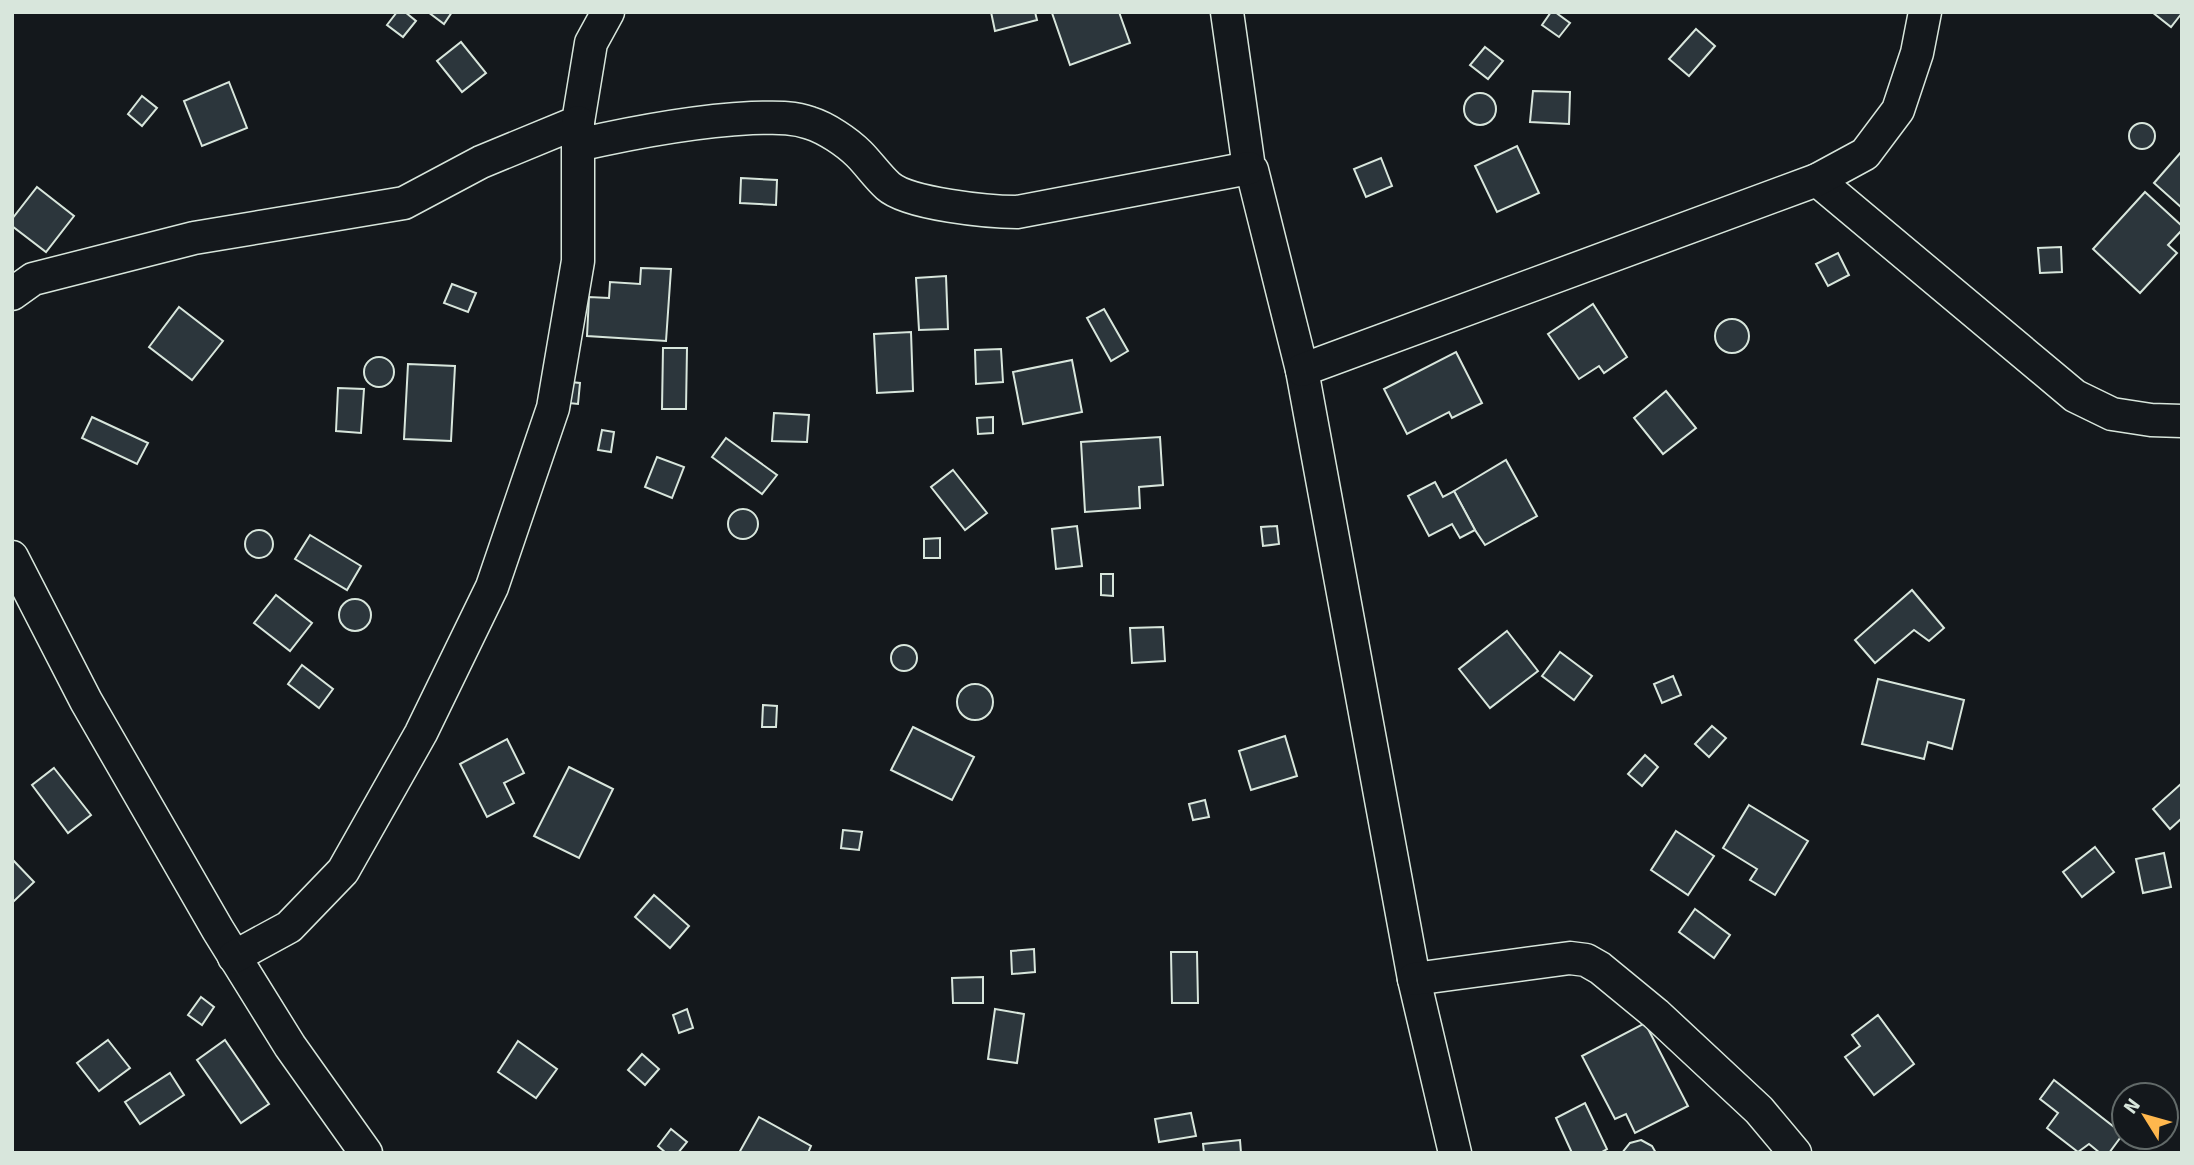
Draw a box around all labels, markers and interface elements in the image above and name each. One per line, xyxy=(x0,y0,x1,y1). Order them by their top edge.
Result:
north arrow xyxy=(2110,1081,2180,1151)
text: N xyxy=(2119,1094,2146,1119)

